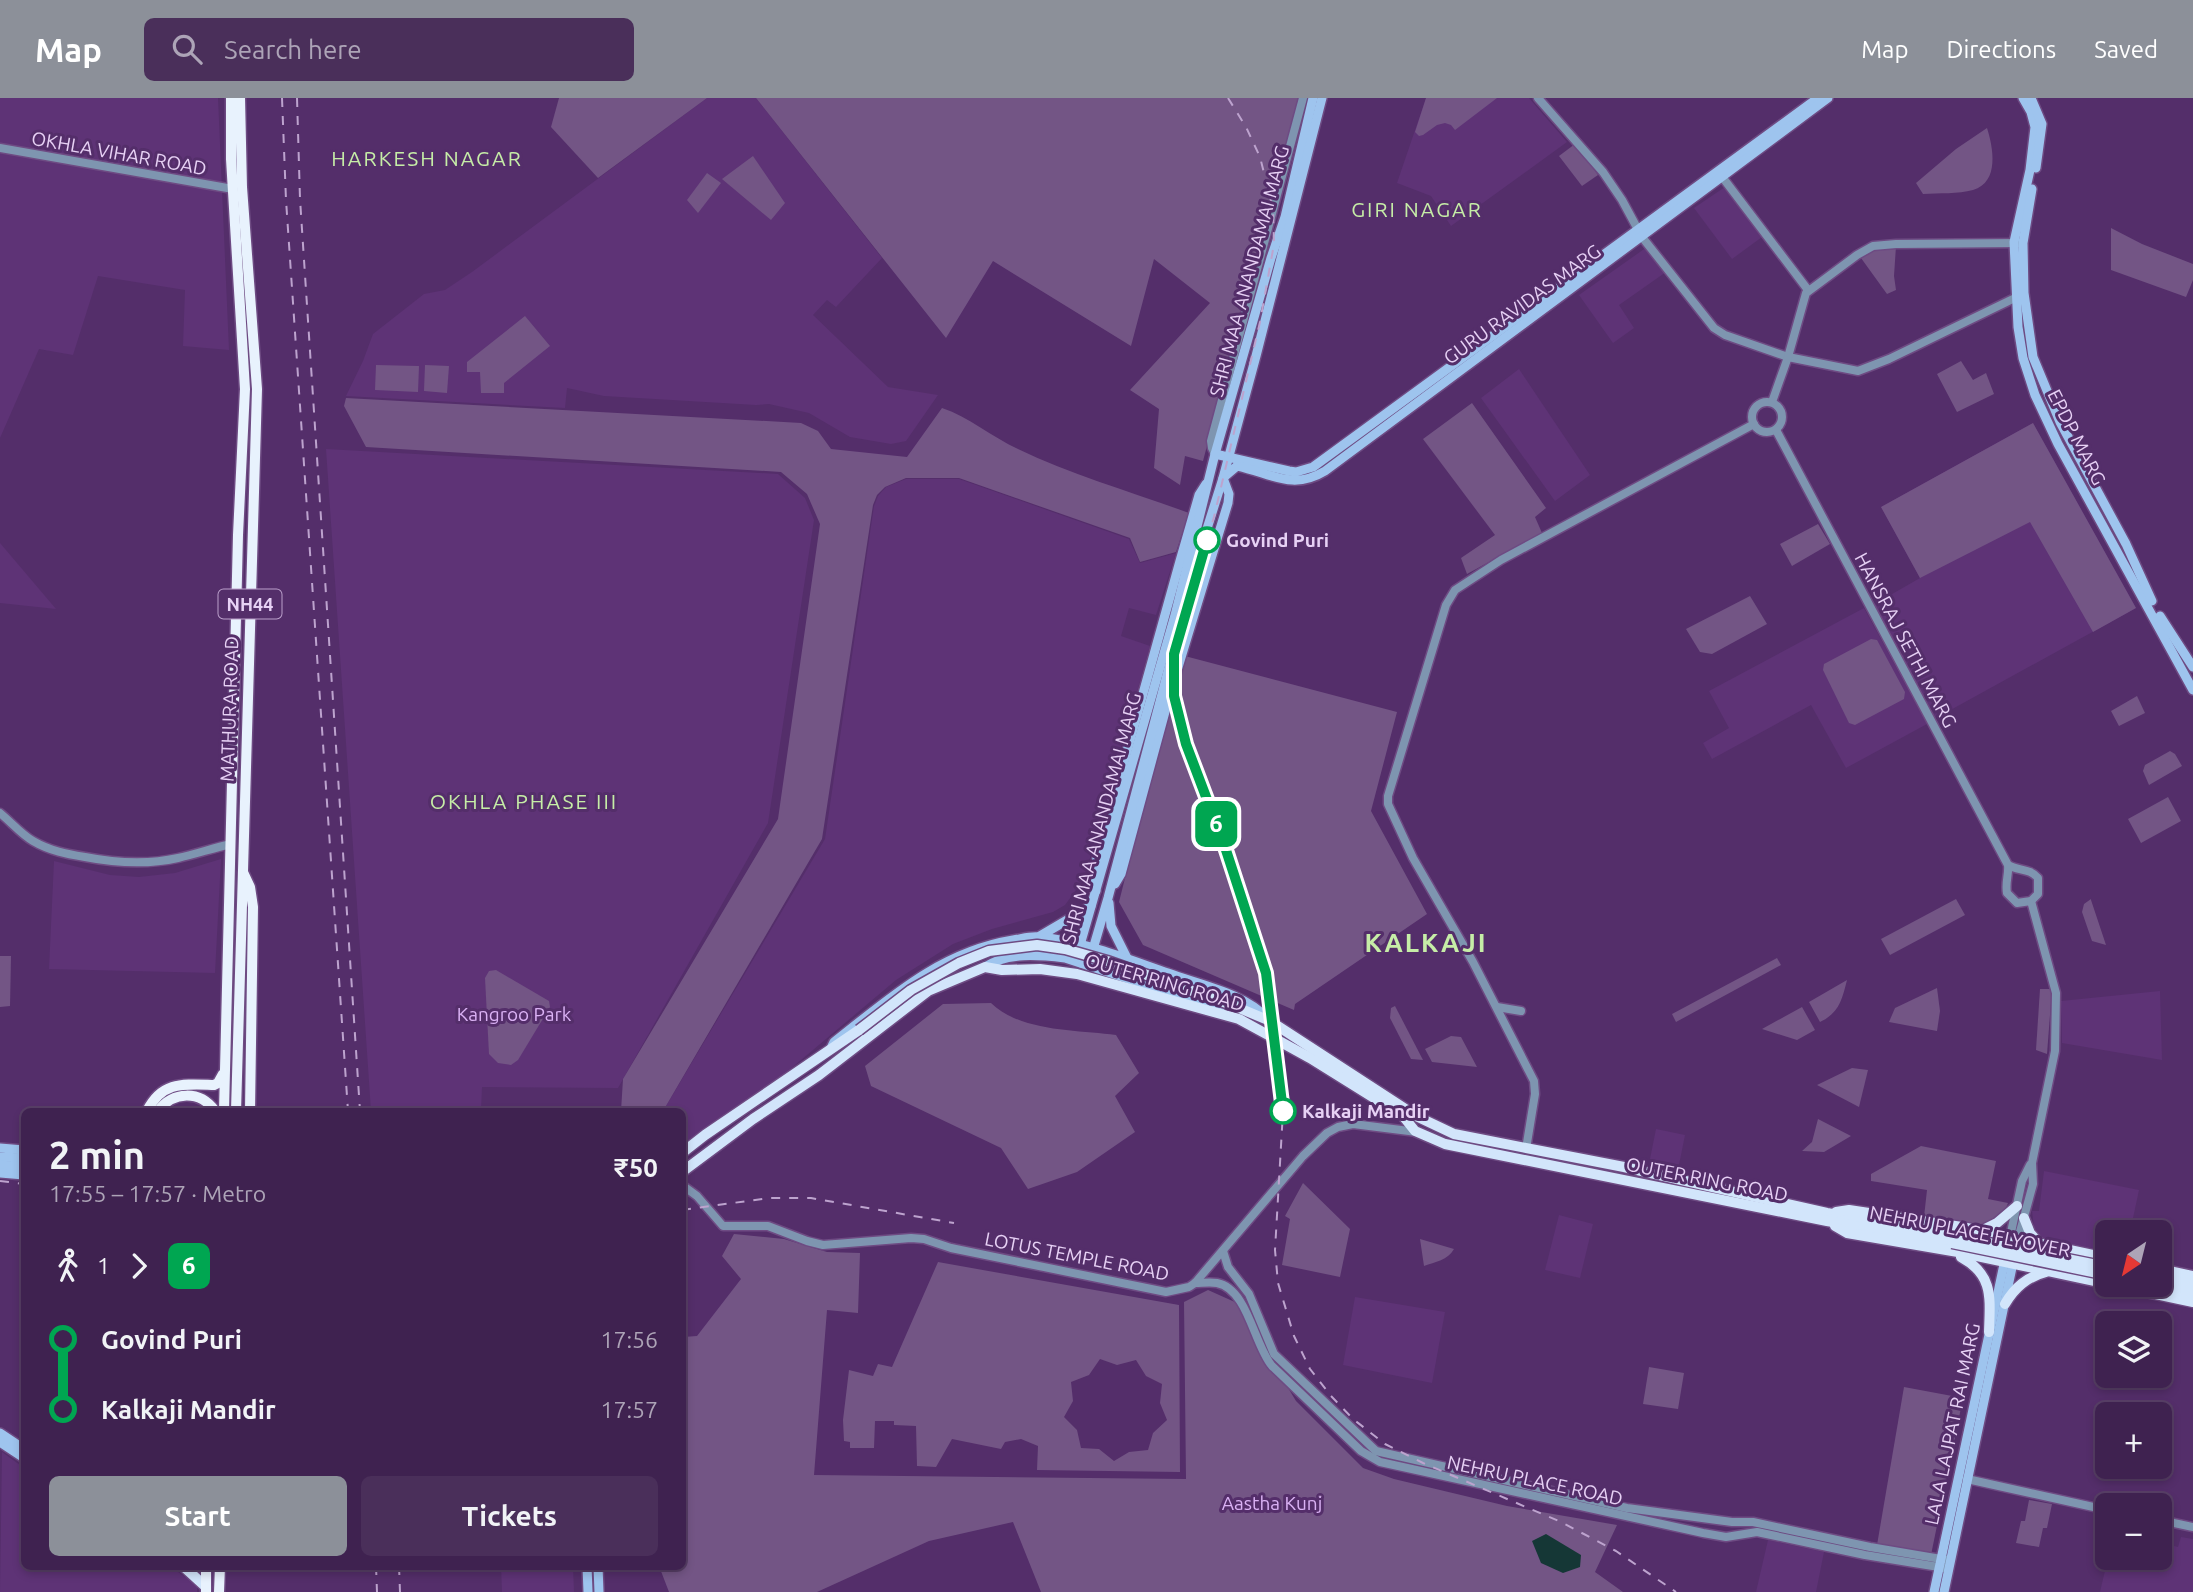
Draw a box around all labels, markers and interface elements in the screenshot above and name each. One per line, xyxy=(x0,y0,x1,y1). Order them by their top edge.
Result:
search box xyxy=(144,18,634,81)
icon: search xyxy=(168,30,206,68)
text: Map xyxy=(35,31,102,68)
text: Search here xyxy=(224,35,362,64)
text: Map xyxy=(1861,36,1908,63)
text: Directions xyxy=(1946,36,2056,63)
text: Saved xyxy=(2094,36,2158,63)
street label: OKHLA VIHAR ROAD xyxy=(30,127,208,179)
street label: SHRI MAA ANANDAMAI MARG xyxy=(1205,143,1293,399)
district label: HARKESH NAGAR xyxy=(331,146,523,170)
district label: GIRI NAGAR xyxy=(1351,197,1483,221)
street label: GURU RAVIDAS MARG xyxy=(1439,240,1605,368)
street label: EPDP MARG xyxy=(2044,386,2110,488)
marker: Govind Puri xyxy=(1194,527,1220,553)
place label: Govind Puri xyxy=(1226,529,1329,551)
street label: HANSRAJ SETHI MARG xyxy=(1851,549,1961,731)
road number: NH44 xyxy=(218,590,282,618)
street label: MATHURA ROAD xyxy=(215,636,243,782)
street label: SHRI MAA ANANDAMAI MARG xyxy=(1057,690,1145,946)
district label: OKHLA PHASE III xyxy=(430,789,618,813)
line badge: 6 xyxy=(1193,801,1239,847)
text: 6 xyxy=(1209,810,1223,837)
district label: KALKAJI xyxy=(1364,928,1488,957)
street label: OUTER RING ROAD xyxy=(1083,949,1247,1015)
park label: Kangroo Park xyxy=(457,1003,572,1025)
marker: Kalkaji Mandir xyxy=(1270,1098,1296,1124)
place label: Kalkaji Mandir xyxy=(1302,1100,1430,1122)
text: 2 min xyxy=(49,1134,145,1176)
text: ₹50 xyxy=(614,1153,658,1182)
street label: OUTER RING ROAD xyxy=(1624,1153,1790,1205)
text: 17:55 – 17:57 · Metro xyxy=(49,1181,266,1206)
street label: NEHRU PLACE FLYOVER xyxy=(1868,1201,2072,1261)
north arrow xyxy=(2095,1220,2172,1297)
map controls xyxy=(2095,1220,2172,1570)
street label: LOTUS TEMPLE ROAD xyxy=(983,1227,1171,1285)
icon: walk xyxy=(49,1247,87,1285)
icon: forward xyxy=(120,1247,158,1285)
text: 6 xyxy=(182,1252,196,1279)
text: 1 xyxy=(97,1253,110,1278)
button: layers xyxy=(2095,1311,2172,1388)
street label: LALA LAJPAT RAI MARG xyxy=(1920,1321,1984,1527)
text: Govind Puri xyxy=(101,1325,242,1354)
text: 17:56 xyxy=(600,1327,658,1352)
text: Kalkaji Mandir xyxy=(101,1395,276,1424)
text: 17:57 xyxy=(600,1397,658,1422)
button: + xyxy=(2095,1402,2172,1479)
street label: NEHRU PLACE ROAD xyxy=(1445,1451,1625,1509)
button: Start xyxy=(49,1476,347,1556)
button: Tickets xyxy=(361,1476,658,1556)
park label: Aastha Kunj xyxy=(1222,1492,1322,1514)
button: − xyxy=(2095,1493,2172,1570)

